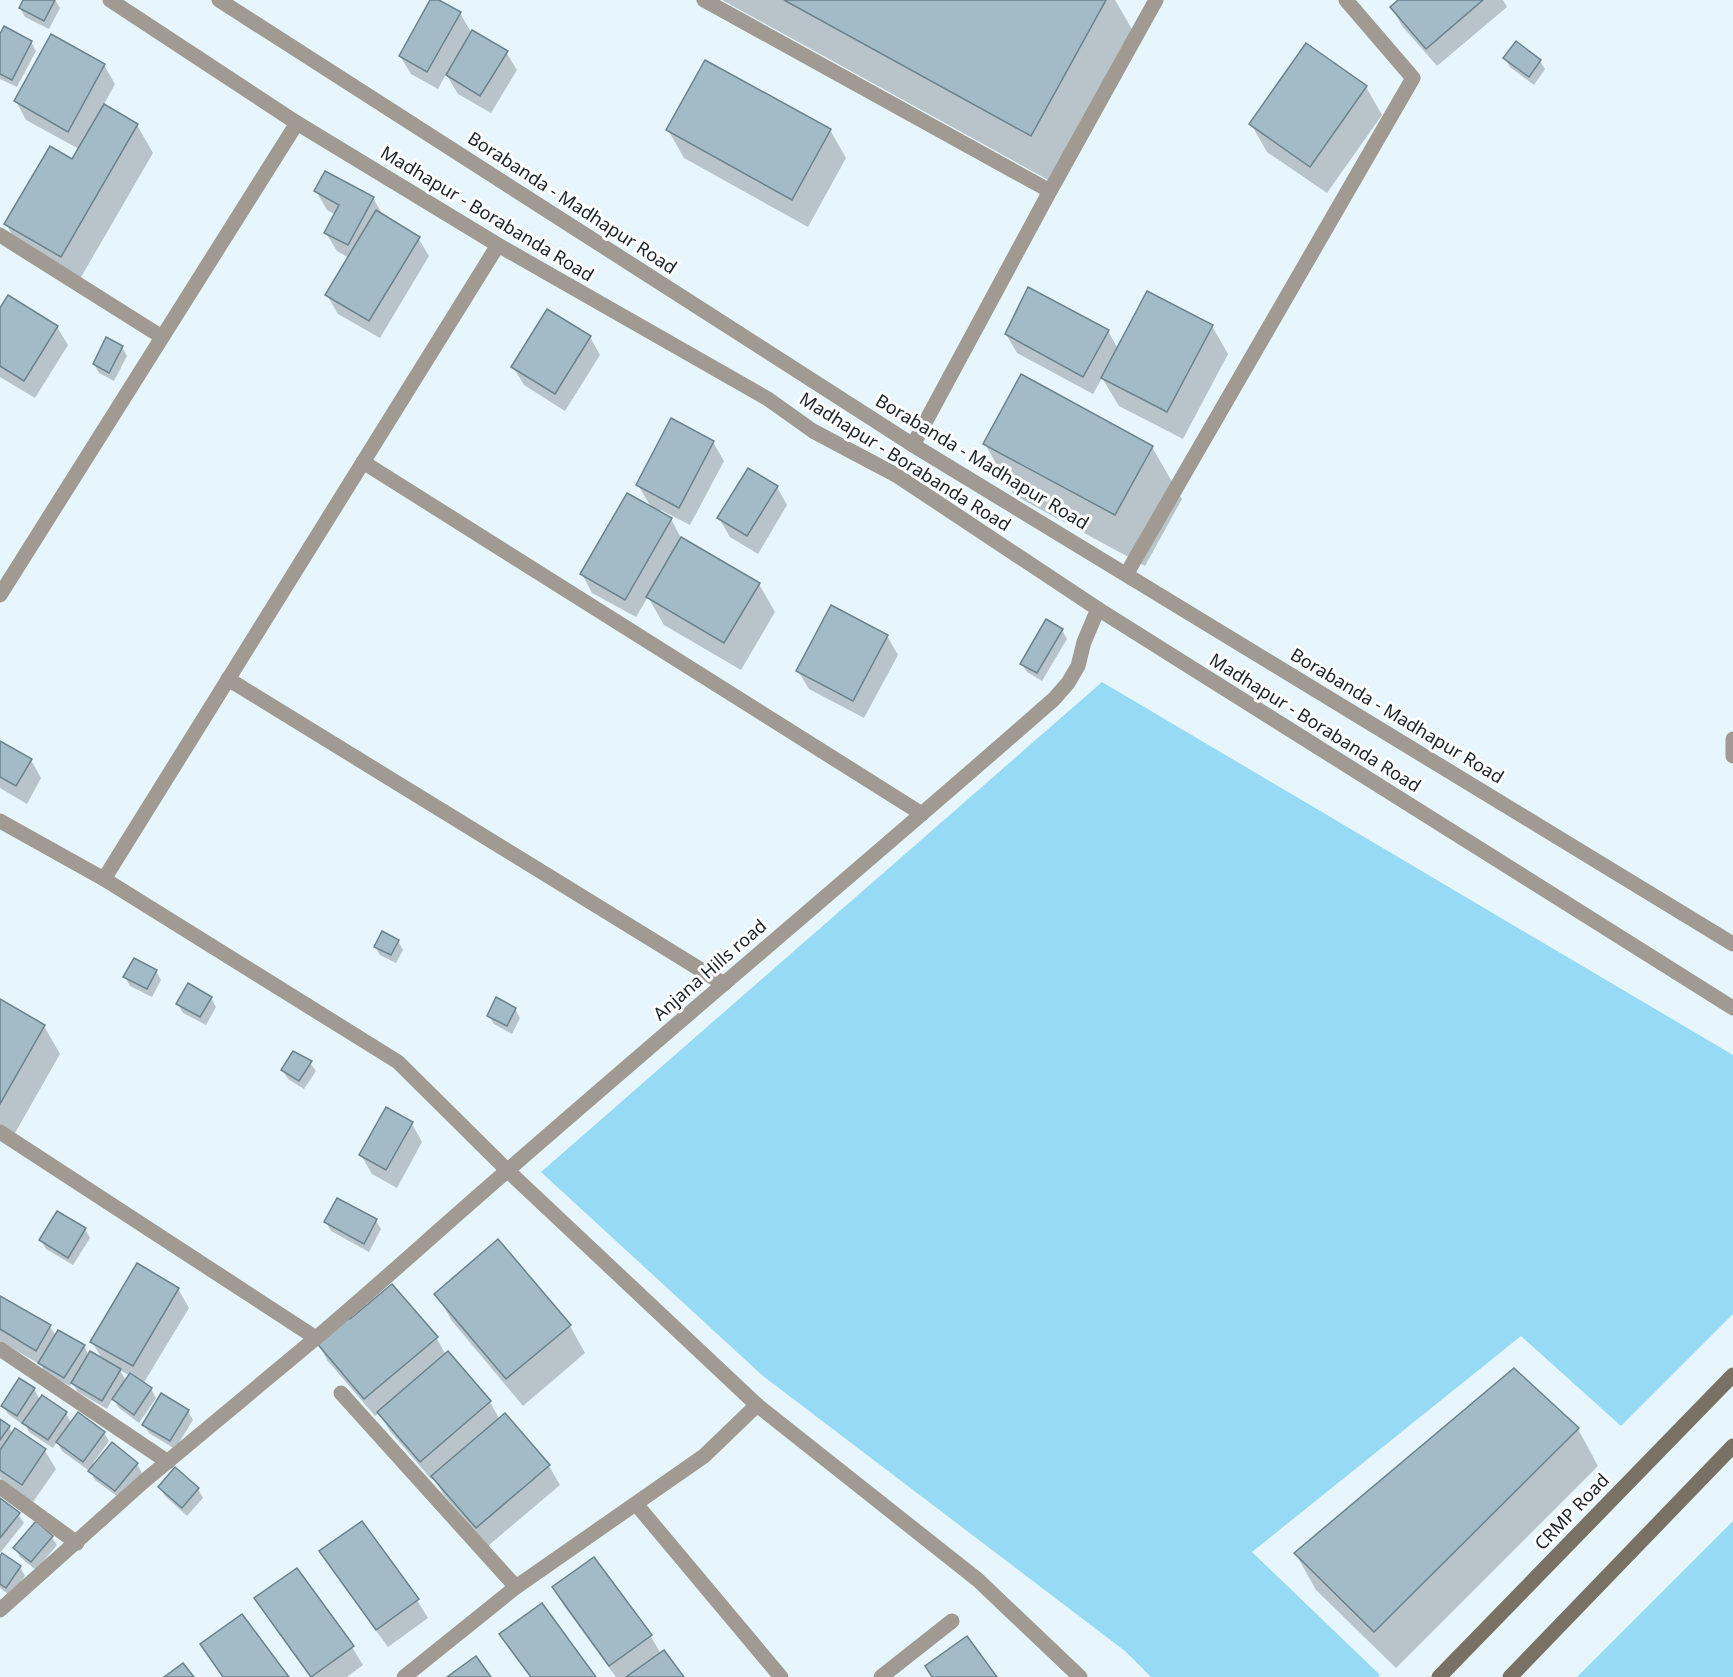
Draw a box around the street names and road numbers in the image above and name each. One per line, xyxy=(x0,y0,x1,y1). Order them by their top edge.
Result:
street label: Borabanda - Madhapur Road xyxy=(463,125,682,279)
street label: Madhapur - Borabanda Road xyxy=(376,140,599,286)
street label: Madhapur - Borabanda Road xyxy=(795,386,1016,536)
street label: Borabanda - Madhapur Road xyxy=(871,388,1094,534)
street label: Borabanda - Madhapur Road xyxy=(1286,642,1509,788)
street label: Madhapur - Borabanda Road xyxy=(1205,647,1426,797)
street label: Anjana Hills road xyxy=(648,913,771,1025)
street label: CRMP Road xyxy=(1529,1468,1614,1555)

